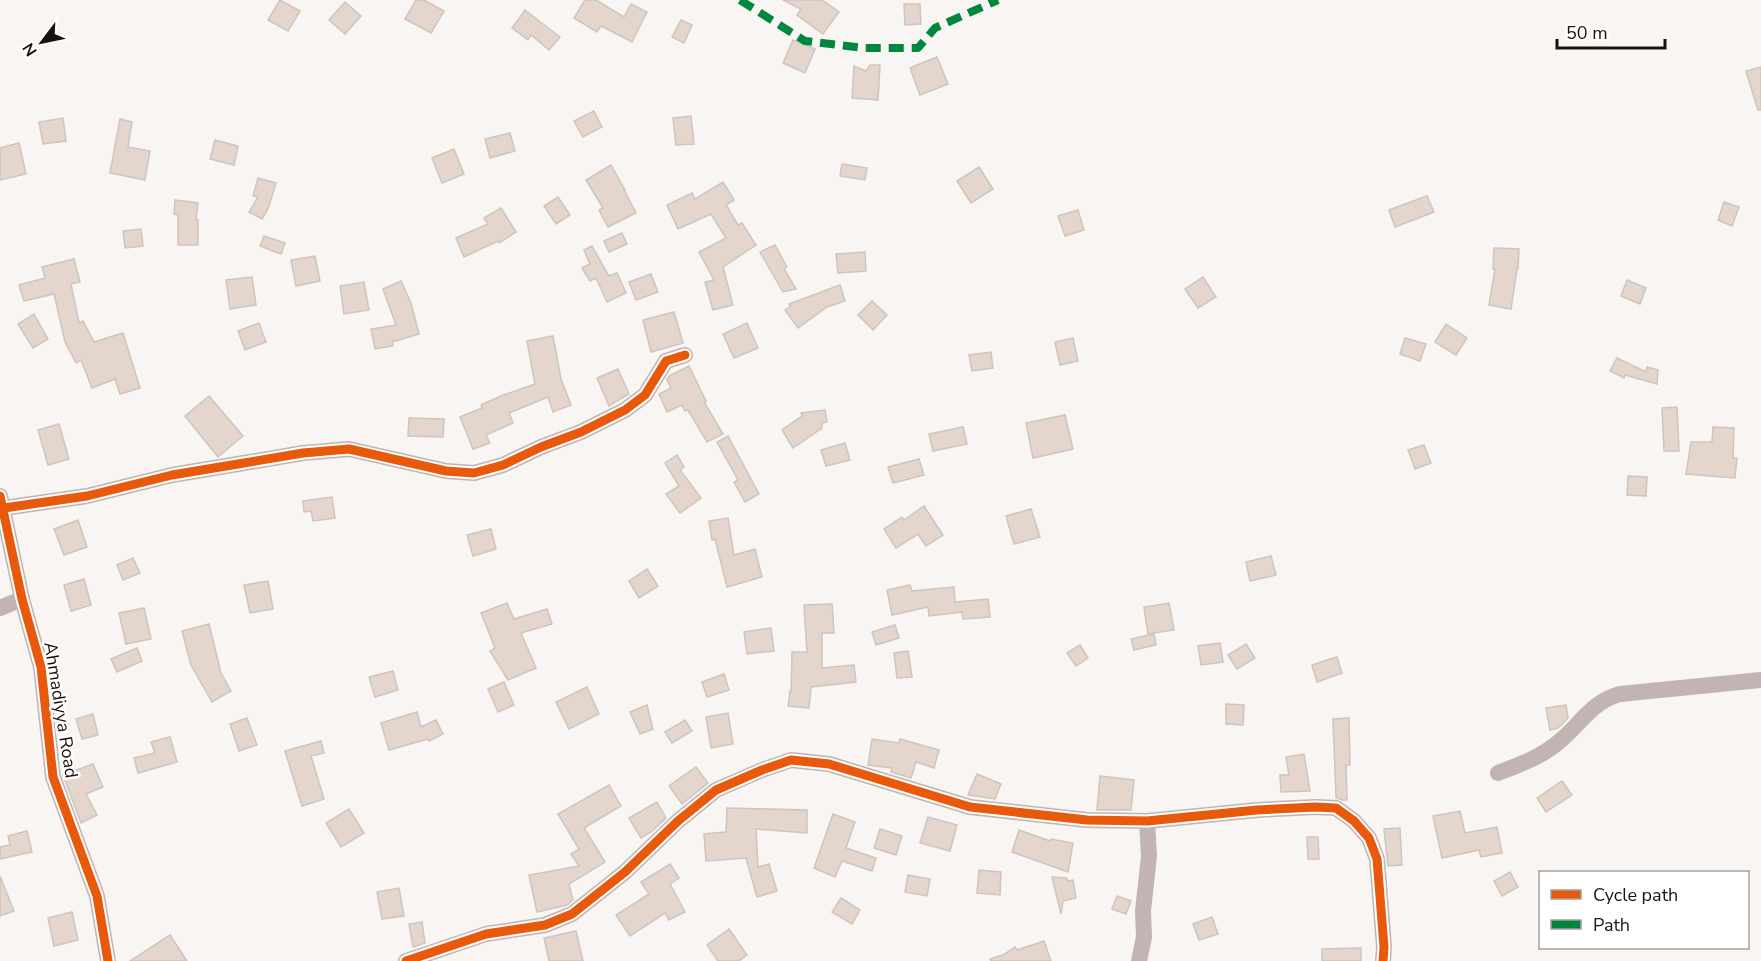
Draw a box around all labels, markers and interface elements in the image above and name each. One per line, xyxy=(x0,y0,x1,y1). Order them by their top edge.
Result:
north arrow xyxy=(12,12,72,72)
scale bar xyxy=(1557,12,1665,50)
text: 50 m xyxy=(1566,21,1608,45)
text: N xyxy=(18,39,43,60)
street label: Ahmadiyya Road xyxy=(38,640,84,780)
legend xyxy=(1539,871,1749,949)
text: Cycle path xyxy=(1593,883,1678,907)
text: Path xyxy=(1593,913,1630,937)

